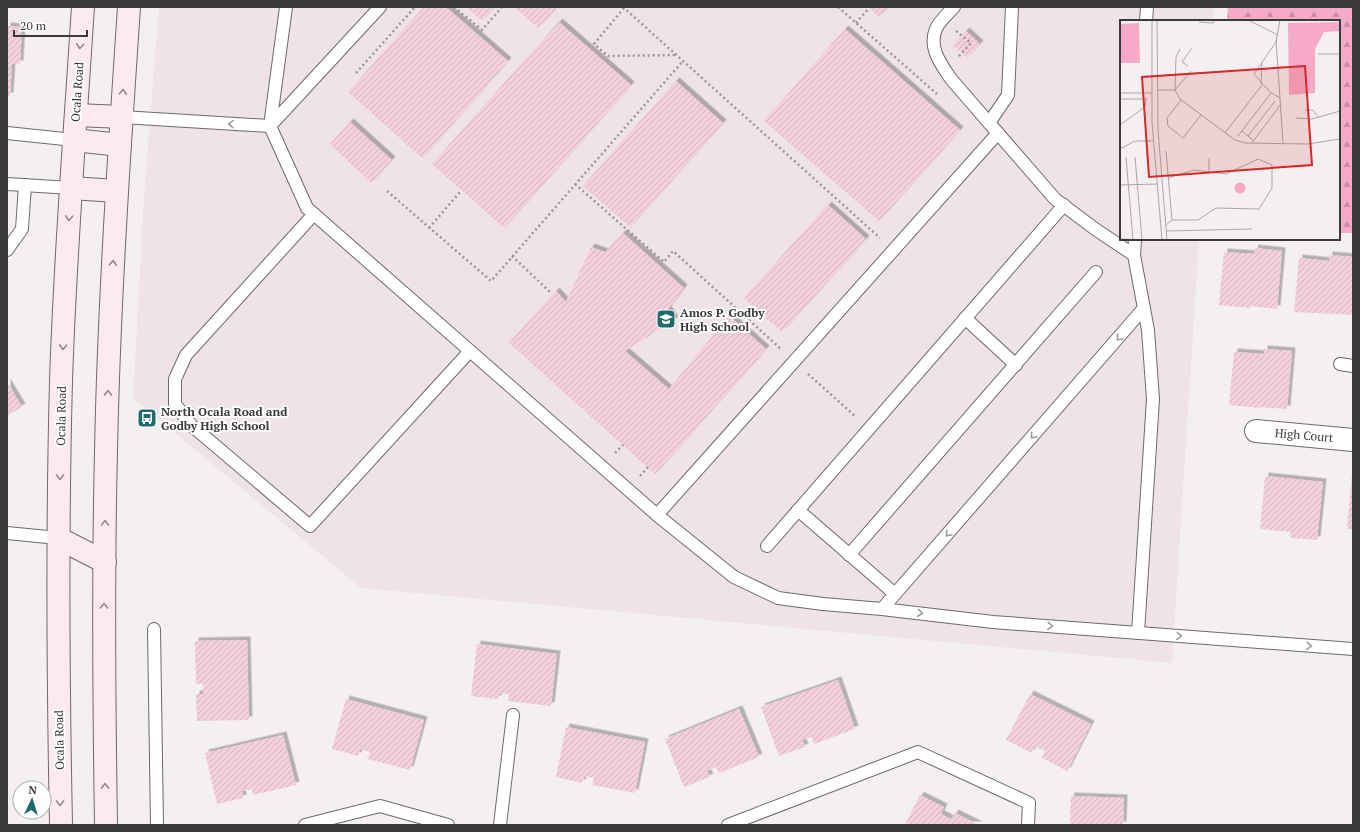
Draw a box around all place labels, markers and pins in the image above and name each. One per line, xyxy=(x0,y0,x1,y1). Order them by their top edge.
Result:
place label: Amos P. Godby High School xyxy=(680,305,765,334)
school or university icon: Amos P. Godby High School xyxy=(655,308,677,330)
place label: North Ocala Road and Godby High School xyxy=(161,404,288,433)
bus stop icon: North Ocala Road and Godby High School xyxy=(136,407,158,429)

